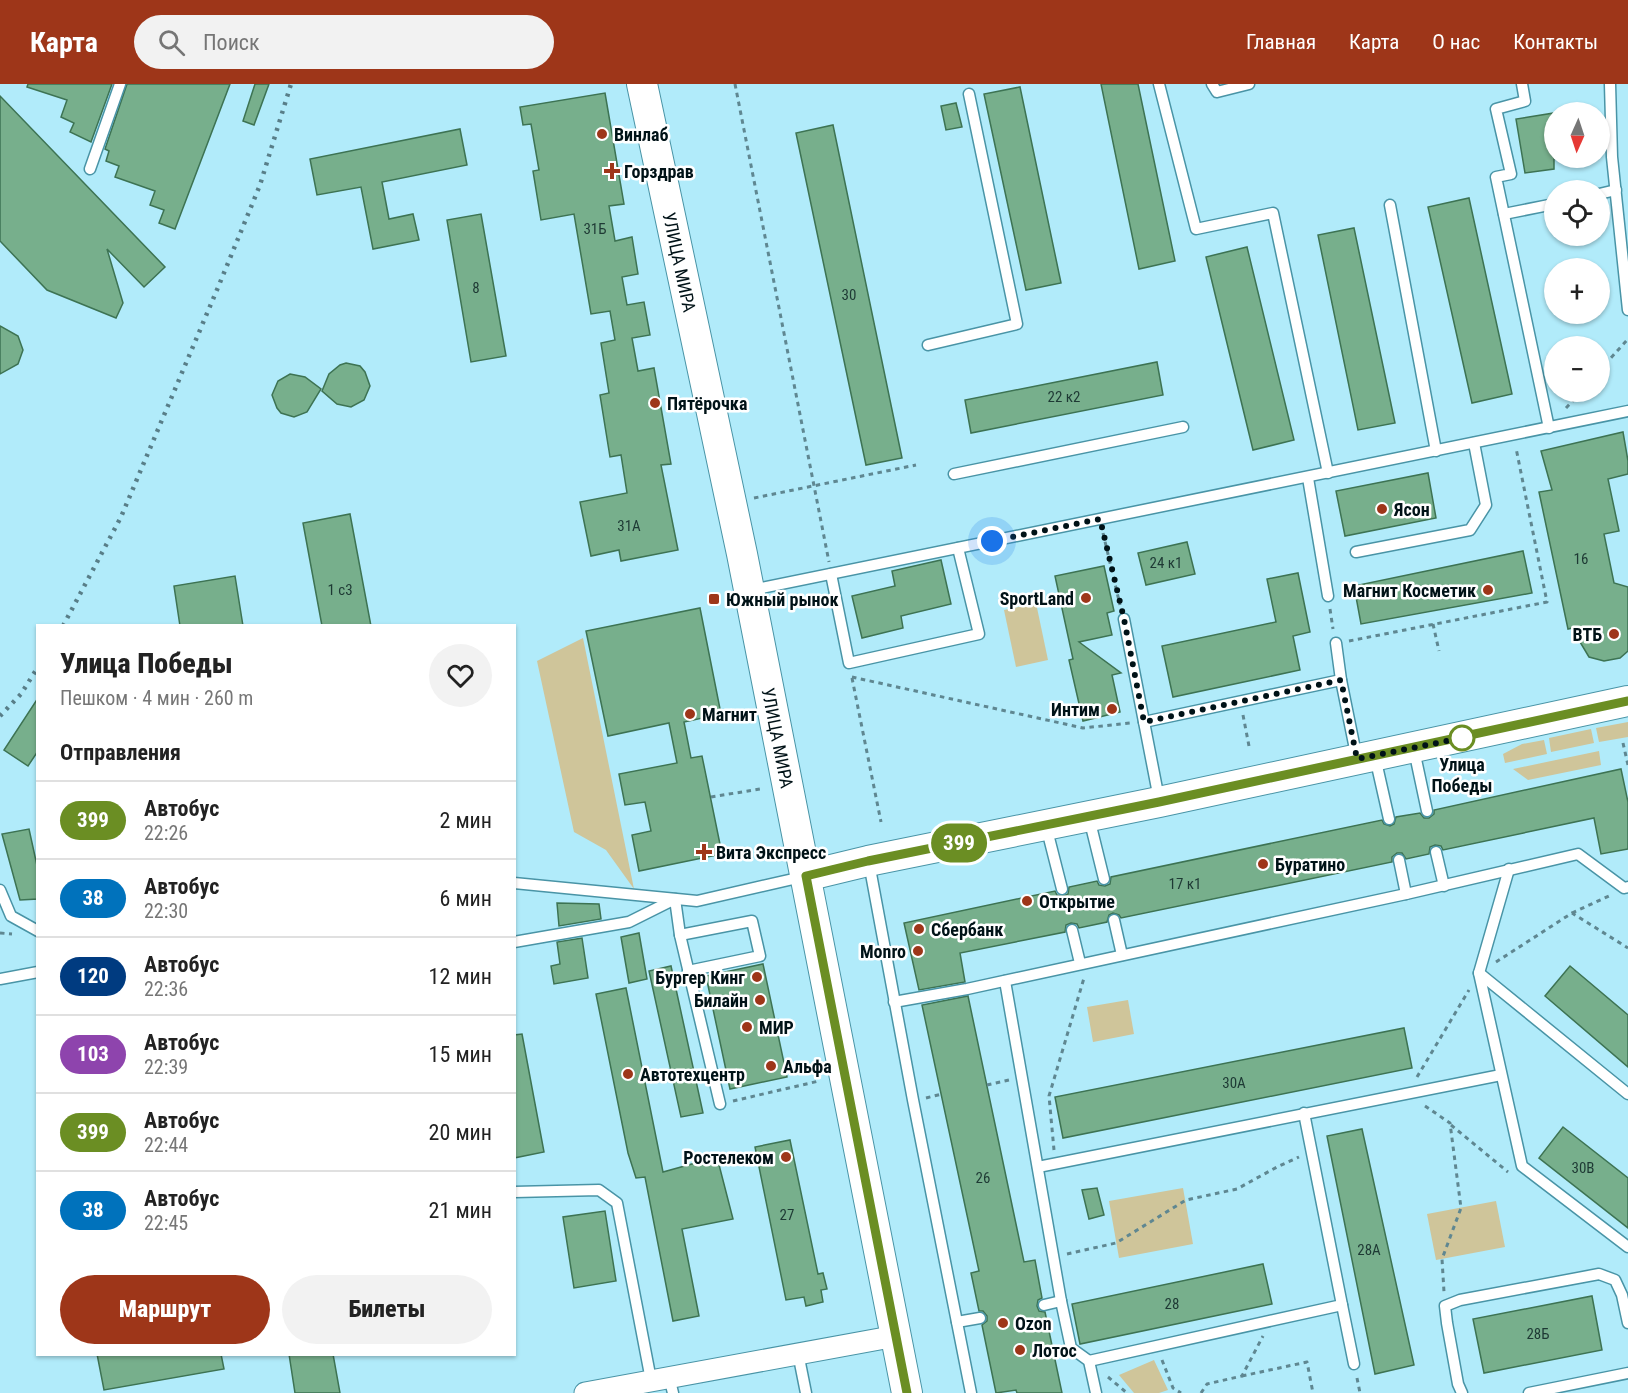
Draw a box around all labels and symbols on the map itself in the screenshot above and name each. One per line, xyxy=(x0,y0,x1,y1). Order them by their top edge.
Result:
north arrow xyxy=(1544,102,1610,168)
place label: Винлаб xyxy=(614,124,669,145)
marker: Винлаб xyxy=(595,127,609,141)
place label: Горздрав xyxy=(624,161,694,182)
marker: Горздрав xyxy=(605,164,619,178)
street label: УЛИЦА МИРА xyxy=(659,210,701,315)
house number: 31Б xyxy=(583,220,607,238)
house number: 8 xyxy=(472,279,480,297)
house number: 30 xyxy=(842,286,856,304)
house number: 22 к2 xyxy=(1048,388,1080,406)
place label: Пятёрочка xyxy=(667,393,747,414)
marker: Пятёрочка xyxy=(648,396,662,410)
place label: Ясон xyxy=(1393,499,1430,520)
marker: Ясон xyxy=(1375,502,1389,516)
house number: 31А xyxy=(617,517,641,535)
your location xyxy=(977,526,1007,556)
house number: 16 xyxy=(1574,550,1588,568)
house number: 24 к1 xyxy=(1150,554,1182,572)
place label: Магнит Косметик xyxy=(1343,580,1476,601)
house number: 1 с3 xyxy=(327,581,353,599)
marker: Магнит Косметик xyxy=(1481,583,1495,597)
place label: SportLand xyxy=(1000,588,1074,609)
place label: Южный рынок xyxy=(726,589,839,610)
marker: SportLand xyxy=(1079,591,1093,605)
marker: Южный рынок xyxy=(707,592,721,606)
place label: ВТБ xyxy=(1573,624,1602,645)
marker: ВТБ xyxy=(1607,627,1621,641)
street label: УЛИЦА МИРА xyxy=(758,686,798,791)
place label: Интим xyxy=(1051,699,1100,720)
marker: Интим xyxy=(1105,702,1119,716)
place label: Магнит xyxy=(702,704,757,725)
marker: Магнит xyxy=(683,707,697,721)
marker: Улица Победы xyxy=(1449,725,1475,751)
place label: Улица Победы xyxy=(1432,754,1493,796)
line badge: 399 xyxy=(924,824,994,862)
place label: Вита Экспресс xyxy=(716,842,826,863)
marker: Вита Экспресс xyxy=(697,845,711,859)
place label: Буратино xyxy=(1275,854,1345,875)
marker: Буратино xyxy=(1256,857,1270,871)
house number: 17 к1 xyxy=(1169,875,1201,893)
place label: Открытие xyxy=(1039,891,1115,912)
marker: Открытие xyxy=(1020,894,1034,908)
place label: Сбербанк xyxy=(931,919,1003,940)
marker: Сбербанк xyxy=(912,922,926,936)
place label: Monro xyxy=(860,941,906,962)
marker: Monro xyxy=(911,944,925,958)
place label: Бургер Кинг xyxy=(655,967,745,988)
marker: Бургер Кинг xyxy=(750,970,764,984)
place label: Билайн xyxy=(694,990,748,1011)
marker: Билайн xyxy=(753,993,767,1007)
place label: МИР xyxy=(759,1017,794,1038)
marker: МИР xyxy=(740,1020,754,1034)
place label: Альфа xyxy=(783,1056,832,1077)
marker: Альфа xyxy=(764,1059,778,1073)
place label: Автотехцентр xyxy=(640,1064,745,1085)
marker: Автотехцентр xyxy=(621,1067,635,1081)
house number: 30А xyxy=(1222,1074,1246,1092)
place label: Ростелеком xyxy=(683,1147,774,1168)
marker: Ростелеком xyxy=(779,1150,793,1164)
house number: 30В xyxy=(1572,1159,1595,1177)
house number: 26 xyxy=(976,1169,990,1187)
house number: 27 xyxy=(780,1206,794,1224)
house number: 28А xyxy=(1357,1241,1381,1259)
house number: 28 xyxy=(1165,1295,1179,1313)
place label: Ozon xyxy=(1015,1313,1052,1334)
marker: Ozon xyxy=(996,1316,1010,1330)
house number: 28Б xyxy=(1526,1325,1550,1343)
place label: Лотос xyxy=(1032,1340,1077,1361)
marker: Лотос xyxy=(1013,1343,1027,1357)

